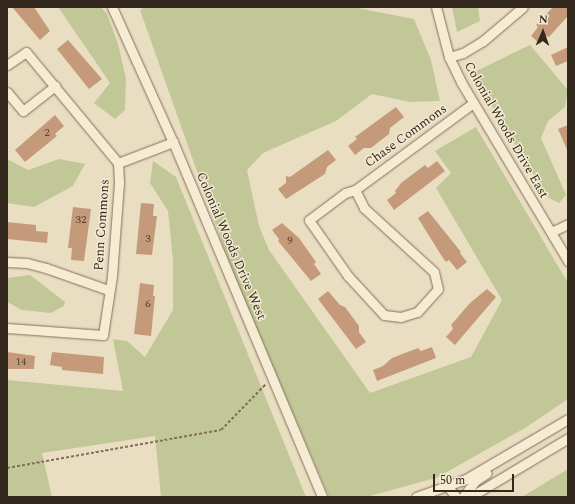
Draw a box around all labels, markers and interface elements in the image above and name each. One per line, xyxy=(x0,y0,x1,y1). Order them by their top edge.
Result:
text: N xyxy=(539,11,548,28)
north arrow xyxy=(523,12,563,52)
street label: Colonial Woods Drive East xyxy=(460,59,552,201)
street label: Chase Commons xyxy=(362,101,450,171)
house number: 2 xyxy=(44,126,50,140)
street label: Colonial Woods Drive West xyxy=(193,170,269,322)
street label: Penn Commons xyxy=(91,179,113,271)
house number: 32 xyxy=(76,213,86,227)
house number: 3 xyxy=(145,232,151,246)
house number: 9 xyxy=(287,234,293,248)
house number: 6 xyxy=(145,297,151,311)
house number: 14 xyxy=(16,355,26,369)
scale bar xyxy=(435,466,516,492)
text: 50 m xyxy=(440,471,465,490)

